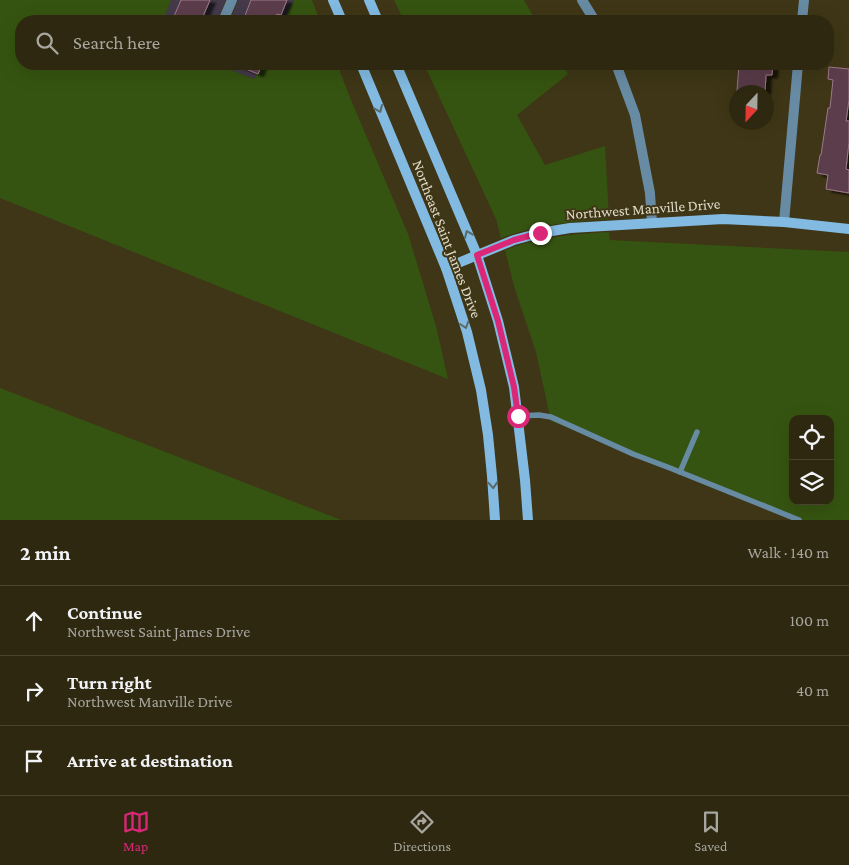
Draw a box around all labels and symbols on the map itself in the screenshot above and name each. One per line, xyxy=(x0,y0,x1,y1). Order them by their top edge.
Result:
north arrow xyxy=(729,85,774,130)
one-way arrow xyxy=(373,104,384,113)
street label: Northeast Saint James Drive xyxy=(409,158,485,321)
street label: Northwest Manville Drive xyxy=(565,196,721,222)
route end xyxy=(529,222,552,245)
one-way arrow xyxy=(464,230,474,239)
one-way arrow xyxy=(459,320,469,329)
route start xyxy=(507,405,530,428)
one-way arrow xyxy=(487,481,498,489)

